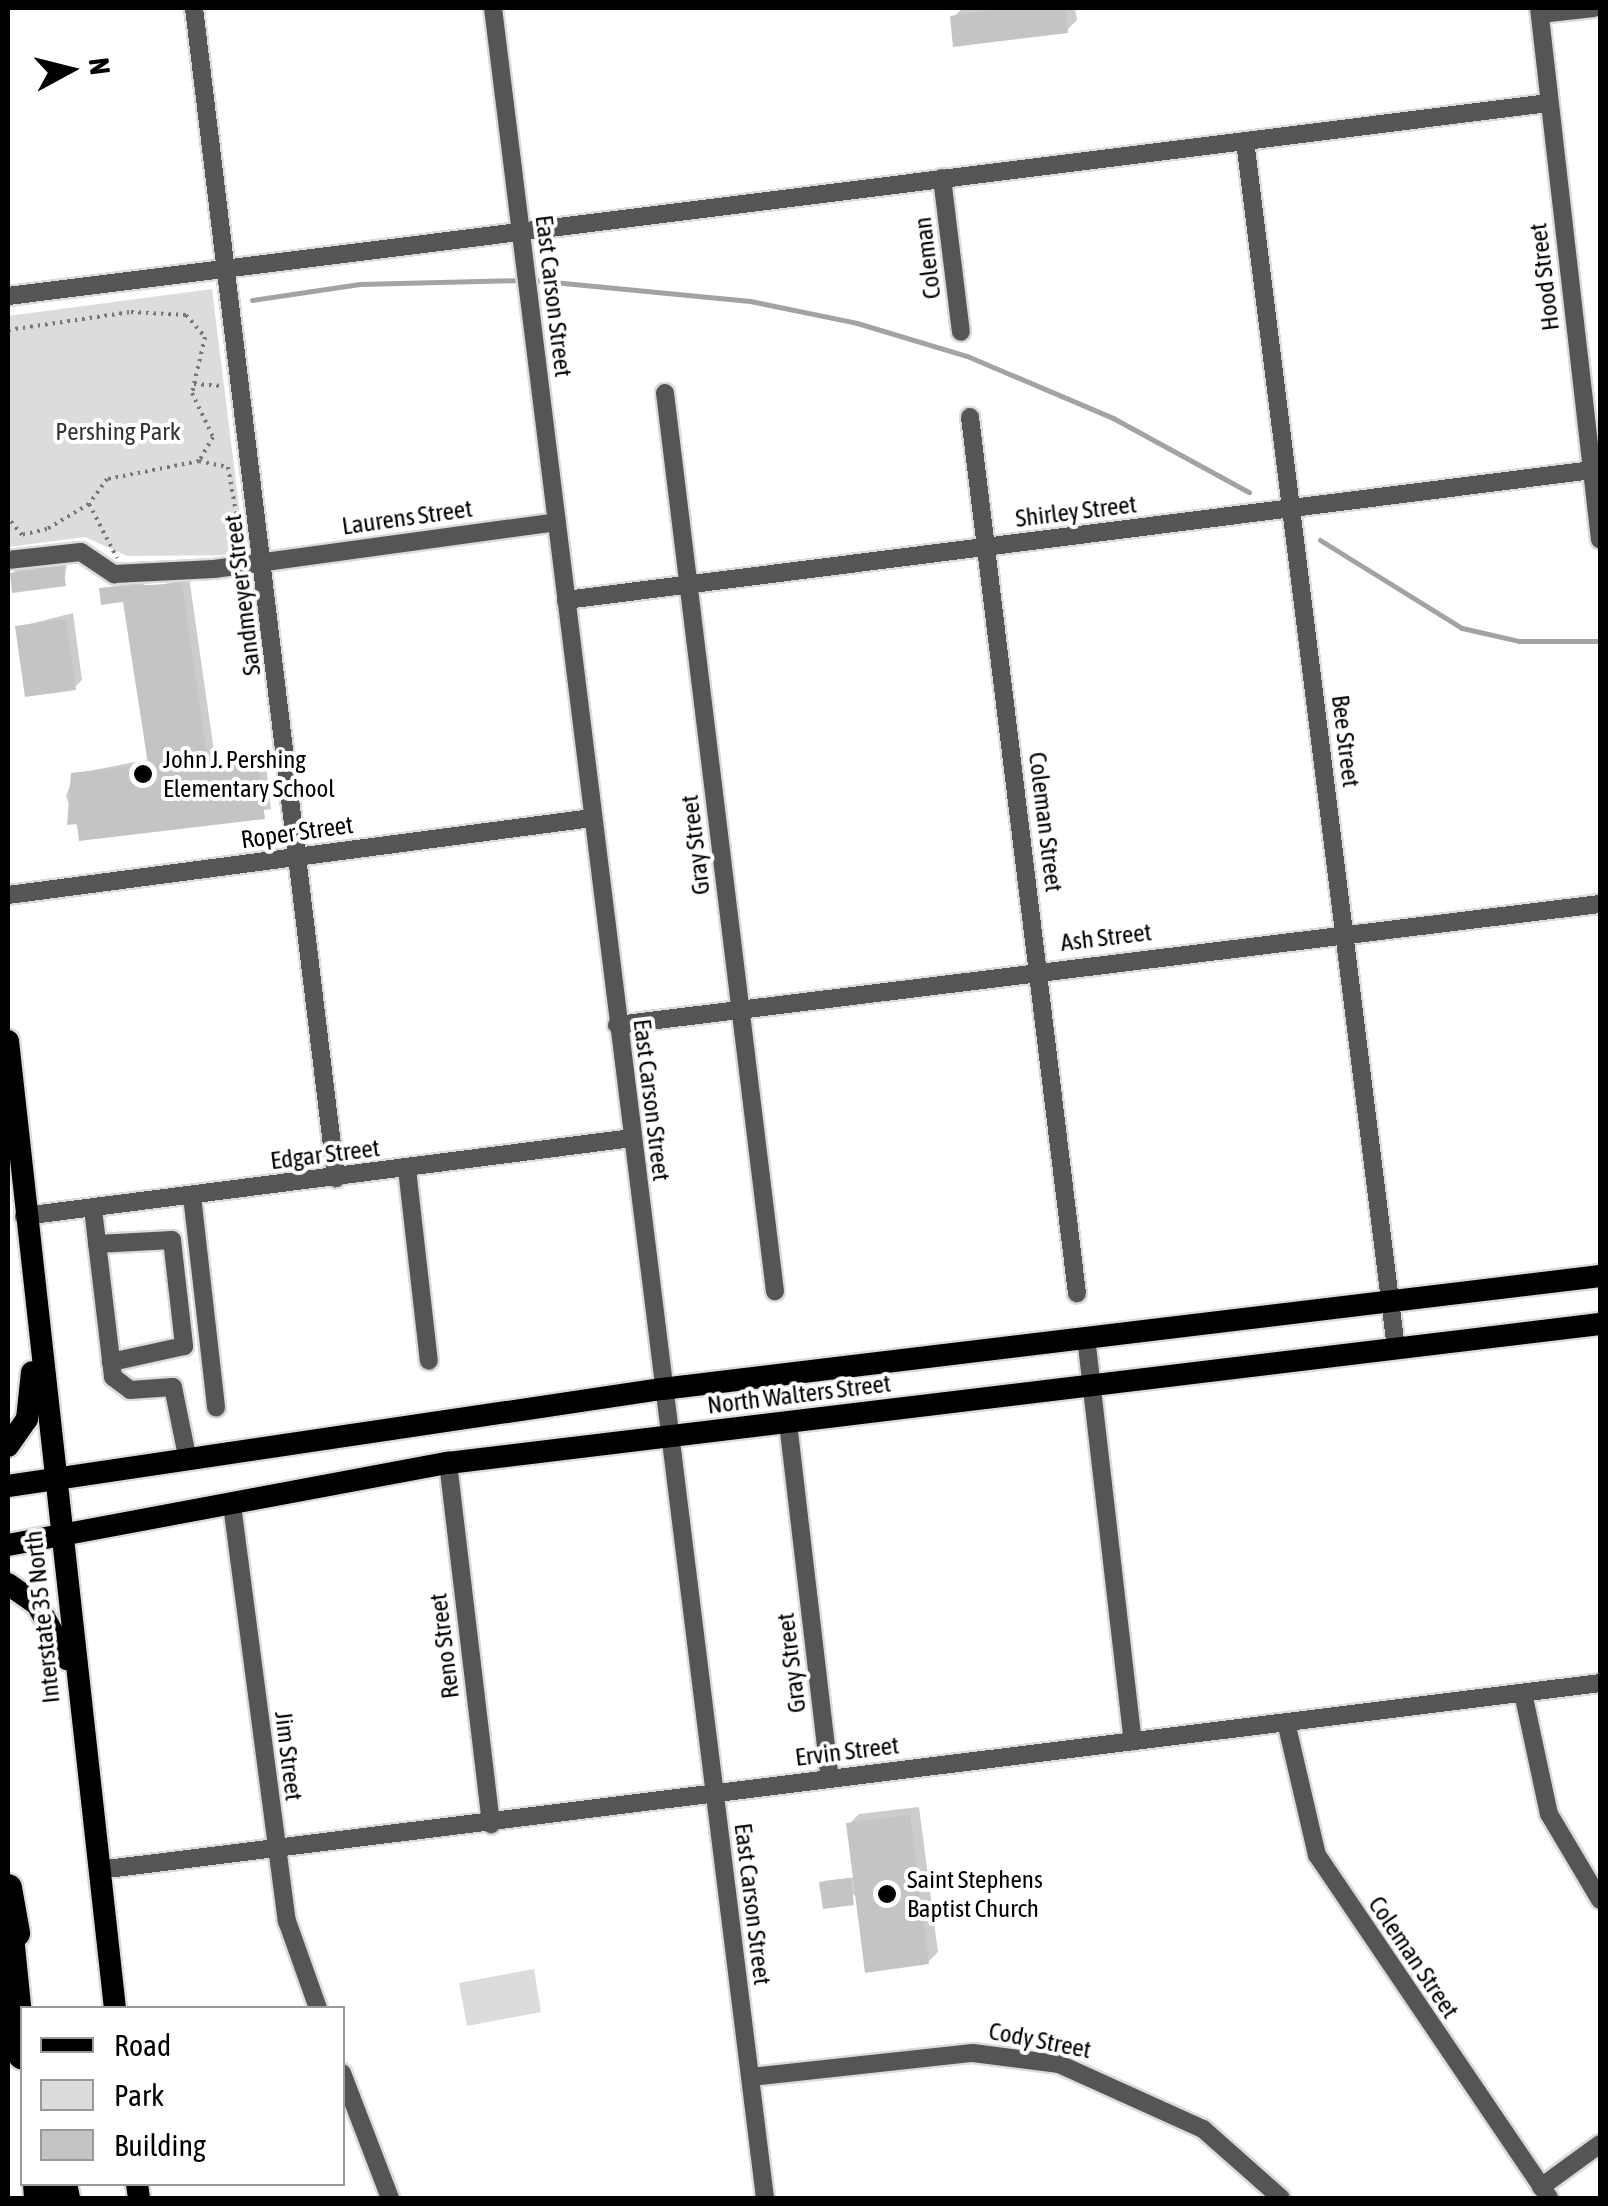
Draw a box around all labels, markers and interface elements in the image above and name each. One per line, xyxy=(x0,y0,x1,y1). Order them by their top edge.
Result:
north arrow xyxy=(20,20,120,120)
text: N xyxy=(83,56,117,76)
street label: East Carson Street xyxy=(529,213,579,379)
street label: Coleman xyxy=(907,215,947,301)
street label: Hood Street xyxy=(1523,222,1565,332)
park label: Pershing Park xyxy=(55,416,181,446)
street label: Shirley Street xyxy=(1014,489,1138,533)
street label: Laurens Street xyxy=(340,493,474,541)
street label: Sandmeyer Street xyxy=(217,513,267,677)
street label: Bee Street xyxy=(1325,693,1367,789)
place label: John J. Pershing Elementary School xyxy=(163,745,335,804)
street label: Coleman Street xyxy=(1023,750,1069,894)
marker: John J. Pershing Elementary School xyxy=(132,763,154,785)
street label: Gray Street xyxy=(674,793,716,897)
street label: Roper Street xyxy=(239,809,355,855)
street label: Ash Street xyxy=(1059,917,1153,957)
street label: East Carson Street xyxy=(627,1017,677,1183)
street label: Edgar Street xyxy=(269,1132,381,1176)
street label: North Walters Street xyxy=(705,1368,893,1420)
street label: Interstate 35 North xyxy=(18,1529,66,1705)
street label: Reno Street xyxy=(423,1592,465,1700)
street label: Gray Street xyxy=(770,1611,812,1715)
street label: Jim Street xyxy=(269,1709,309,1803)
street label: Ervin Street xyxy=(793,1730,901,1772)
street label: East Carson Street xyxy=(728,1821,778,1987)
place label: Saint Stephens Baptist Church xyxy=(907,1865,1043,1924)
marker: Saint Stephens Baptist Church xyxy=(876,1883,898,1905)
street label: Coleman Street xyxy=(1362,1890,1466,2024)
legend xyxy=(20,2006,345,2186)
street label: Cody Street xyxy=(986,2015,1094,2065)
text: Road xyxy=(114,2028,171,2062)
text: Park xyxy=(114,2078,164,2112)
text: Building xyxy=(114,2128,206,2162)

